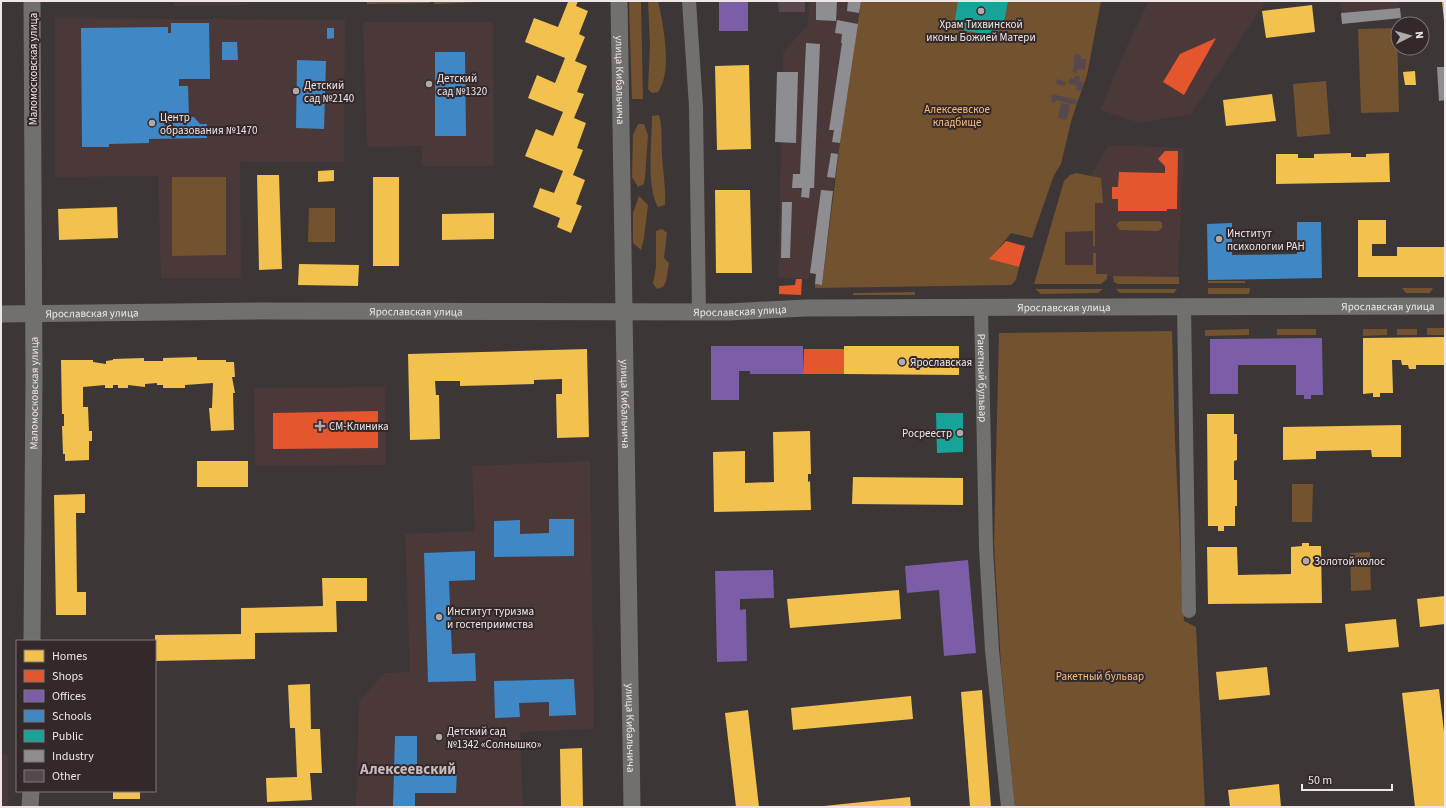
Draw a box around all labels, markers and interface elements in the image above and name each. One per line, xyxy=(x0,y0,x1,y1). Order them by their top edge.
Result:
marker: Храм Тихвинской иконы Божией Матери xyxy=(976,6,986,16)
street label: Маломосковская улица xyxy=(26,13,41,125)
north arrow xyxy=(1390,16,1430,56)
place label: Храм Тихвинской иконы Божией Матери xyxy=(926,17,1036,45)
text: N xyxy=(1412,31,1427,39)
street label: улица Кибальчича xyxy=(612,35,628,125)
place label: Детский сад №1320 xyxy=(437,71,487,99)
place label: Детский сад №2140 xyxy=(304,78,354,106)
marker: Детский сад №1320 xyxy=(424,79,434,89)
marker: Детский сад №2140 xyxy=(291,86,301,96)
park label: Алексеевское кладбище xyxy=(924,102,990,130)
place label: Центр образования №1470 xyxy=(160,110,258,138)
marker: Центр образования №1470 xyxy=(147,118,157,128)
place label: Институт психологии РАН xyxy=(1227,226,1305,254)
marker: Институт психологии РАН xyxy=(1214,234,1224,244)
street label: Ярославская улица xyxy=(1341,299,1435,314)
street label: Ярославская улица xyxy=(1017,300,1111,315)
street label: Ярославская улица xyxy=(693,301,787,320)
street label: Ярославская улица xyxy=(369,304,463,319)
street label: Ярославская улица xyxy=(45,305,139,321)
street label: Ракетный бульвар xyxy=(974,334,991,422)
street label: Маломосковская улица xyxy=(26,337,42,449)
place label: Ярославская xyxy=(910,355,972,370)
marker: Ярославская xyxy=(897,357,907,367)
street label: улица Кибальчича xyxy=(617,359,634,449)
place label: СМ-Клиника xyxy=(329,419,389,434)
marker: СМ-Клиника xyxy=(314,420,326,432)
place label: Росреестр xyxy=(902,426,952,441)
marker: Росреестр xyxy=(955,428,965,438)
place label: Золотой колос xyxy=(1314,554,1385,569)
marker: Золотой колос xyxy=(1301,556,1311,566)
place label: Институт туризма и гостеприимства xyxy=(447,604,534,632)
marker: Институт туризма и гостеприимства xyxy=(434,612,444,622)
legend xyxy=(16,640,156,792)
text: Homes xyxy=(52,648,87,665)
text: Shops xyxy=(52,668,83,685)
park label: Ракетный бульвар xyxy=(1056,669,1144,684)
street label: улица Кибальчича xyxy=(623,683,639,773)
text: Offices xyxy=(52,688,86,705)
text: Schools xyxy=(52,708,92,725)
place label: Детский сад №1342 «Солнышко» xyxy=(447,724,542,752)
text: Public xyxy=(52,728,84,745)
marker: Детский сад №1342 «Солнышко» xyxy=(434,732,444,742)
text: Industry xyxy=(52,748,94,765)
district label: Алексеевский xyxy=(359,759,456,780)
scale bar xyxy=(1302,766,1392,792)
text: Other xyxy=(52,768,82,785)
text: 50 m xyxy=(1308,772,1332,789)

